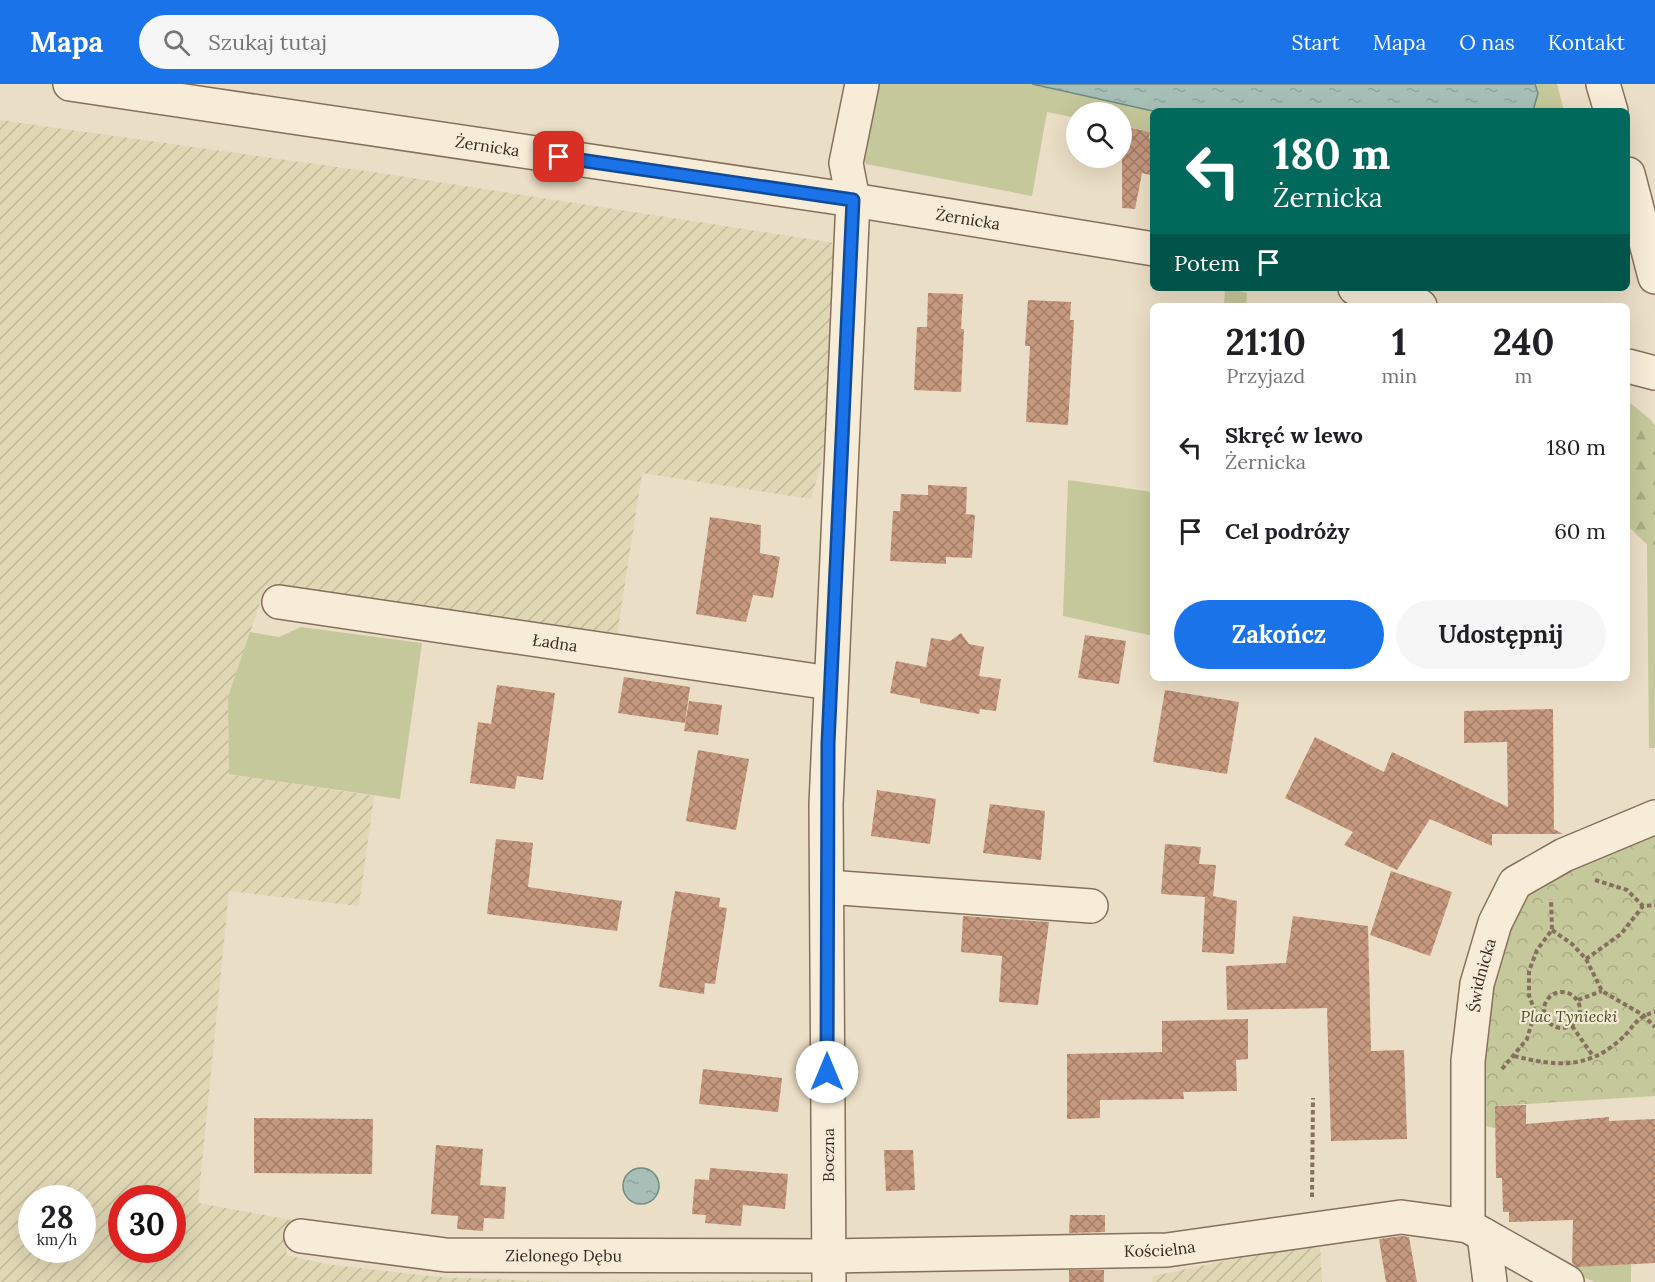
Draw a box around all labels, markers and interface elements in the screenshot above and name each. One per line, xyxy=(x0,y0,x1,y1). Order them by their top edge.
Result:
search box xyxy=(139,15,559,69)
text: Mapa xyxy=(30,24,103,60)
icon: search xyxy=(160,26,193,59)
text: Szukaj tutaj xyxy=(208,28,327,56)
text: Start xyxy=(1292,29,1340,56)
text: Mapa xyxy=(1373,29,1426,56)
text: O nas xyxy=(1459,29,1515,56)
text: Kontakt xyxy=(1548,29,1625,56)
map controls xyxy=(1066,102,1132,168)
button: search xyxy=(1066,102,1132,168)
text: 180 m xyxy=(1273,127,1390,181)
street label: Żernicka xyxy=(454,131,521,160)
pin xyxy=(533,131,584,182)
icon: left xyxy=(1174,132,1252,210)
icon: arrive xyxy=(542,140,575,173)
text: Żernicka xyxy=(1273,180,1383,214)
street label: Żernicka xyxy=(934,204,1002,234)
icon: arrive xyxy=(1252,246,1285,279)
text: Potem xyxy=(1174,249,1240,277)
text: 21:10 xyxy=(1226,319,1306,365)
text: 1 xyxy=(1392,319,1407,365)
text: 240 xyxy=(1493,319,1554,365)
text: Przyjazd xyxy=(1226,363,1305,388)
text: min xyxy=(1381,363,1417,388)
text: m xyxy=(1515,363,1532,388)
text: Skręć w lewo xyxy=(1225,421,1363,449)
icon: left xyxy=(1174,431,1207,464)
text: 180 m xyxy=(1547,433,1606,461)
text: Żernicka xyxy=(1225,449,1306,474)
icon: arrive xyxy=(1174,515,1207,548)
text: Cel podróży xyxy=(1225,517,1350,545)
text: 60 m xyxy=(1554,517,1606,545)
button: Zakończ xyxy=(1174,600,1384,669)
button: Udostępnij xyxy=(1396,600,1606,669)
street label: Ładna xyxy=(531,629,579,656)
street label: Świdnicka xyxy=(1464,936,1500,1013)
park label: Plac Tyniecki xyxy=(1521,1006,1617,1026)
position arrow xyxy=(795,1040,859,1104)
street label: Boczna xyxy=(818,1128,838,1182)
speed limit sign: 30 xyxy=(108,1185,186,1263)
text: 28 xyxy=(40,1198,74,1236)
text: km/h xyxy=(37,1230,77,1249)
street label: Kościelna xyxy=(1124,1236,1197,1261)
street label: Zielonego Dębu xyxy=(505,1245,623,1265)

